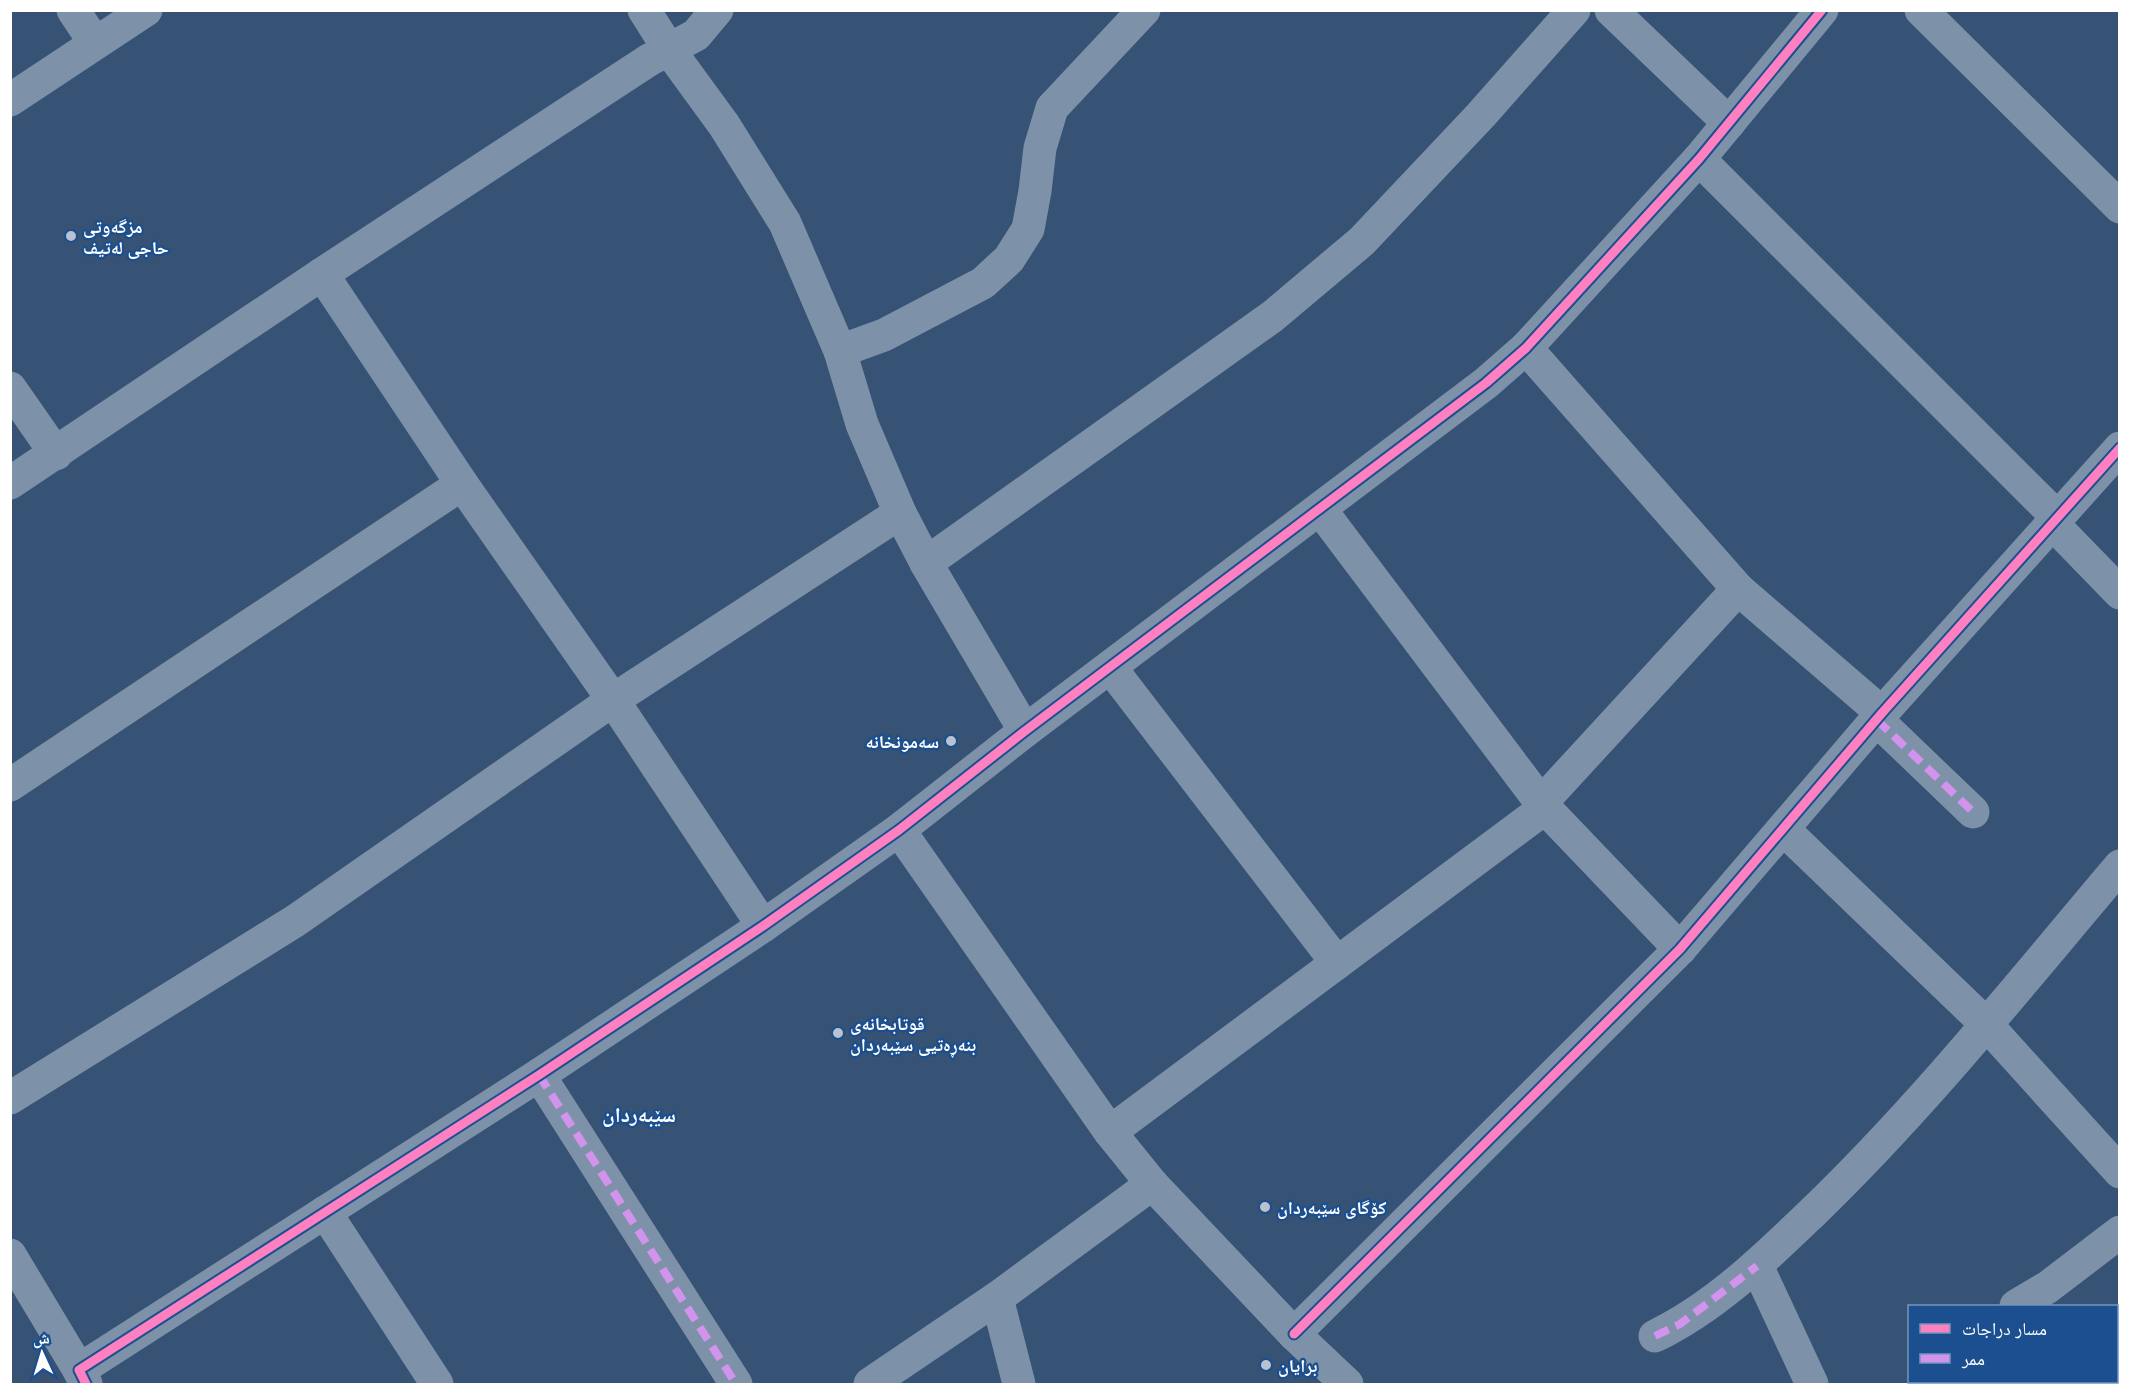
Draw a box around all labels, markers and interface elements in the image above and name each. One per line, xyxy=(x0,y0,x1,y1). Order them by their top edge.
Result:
place label: مزگەوتی حاجی لەتیف xyxy=(83,214,169,259)
marker: مزگەوتی حاجی لەتیف xyxy=(64,229,78,243)
place label: سەمونخانە xyxy=(865,729,939,753)
marker: سەمونخانە xyxy=(944,734,958,748)
place label: قوتابخانەی بنەڕەتیی سێبەردان xyxy=(850,1011,976,1058)
marker: قوتابخانەی بنەڕەتیی سێبەردان xyxy=(831,1026,845,1040)
district label: سێبەردان xyxy=(602,1100,676,1128)
place label: کۆگای سێبەردان xyxy=(1277,1195,1386,1219)
marker: کۆگای سێبەردان xyxy=(1258,1200,1272,1214)
legend xyxy=(1908,1305,2118,1383)
text: مسار دراجات xyxy=(1962,1316,2047,1340)
north arrow xyxy=(12,1323,72,1383)
text: ش xyxy=(32,1326,50,1350)
text: ممر xyxy=(1961,1346,1985,1370)
place label: برايان xyxy=(1278,1353,1317,1377)
marker: برايان xyxy=(1259,1358,1273,1372)

